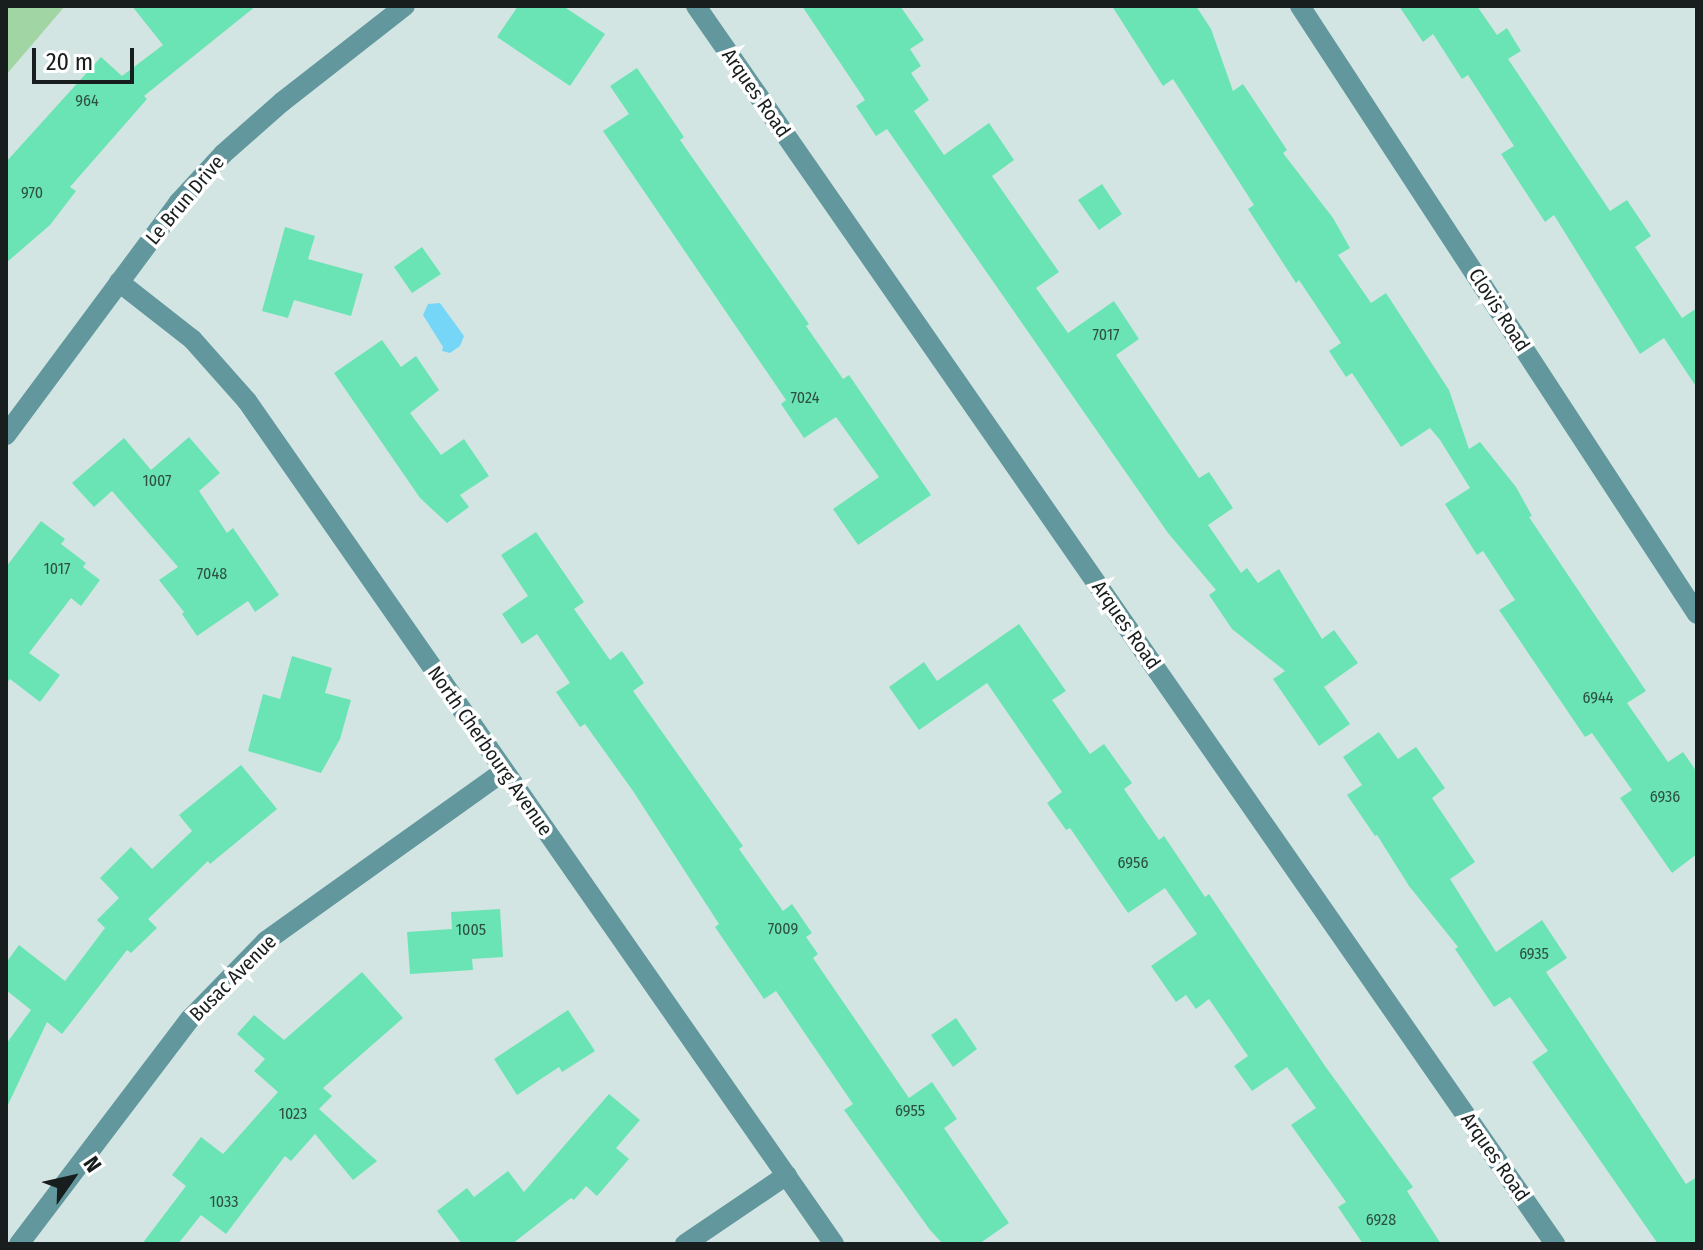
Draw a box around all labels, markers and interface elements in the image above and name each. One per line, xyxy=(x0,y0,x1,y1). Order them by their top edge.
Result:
scale bar xyxy=(36,32,138,82)
street label: Arques Road xyxy=(717,44,795,142)
text: 20 m xyxy=(46,48,93,76)
house number: 964 xyxy=(75,91,99,111)
street label: Le Brun Drive xyxy=(141,151,229,249)
house number: 970 xyxy=(21,183,43,203)
street label: Clovis Road xyxy=(1463,264,1535,356)
house number: 7017 xyxy=(1093,325,1119,345)
house number: 7024 xyxy=(791,388,819,408)
house number: 1007 xyxy=(142,471,172,491)
house number: 1017 xyxy=(44,559,70,579)
house number: 7048 xyxy=(197,564,227,584)
street label: Arques Road xyxy=(1087,576,1165,674)
street label: North Cherbourg Avenue xyxy=(422,662,558,840)
house number: 6944 xyxy=(1583,688,1613,708)
house number: 6936 xyxy=(1650,787,1680,807)
house number: 6956 xyxy=(1118,853,1148,873)
house number: 7009 xyxy=(768,919,798,939)
house number: 1005 xyxy=(456,920,486,940)
street label: Busac Avenue xyxy=(185,930,281,1026)
house number: 6935 xyxy=(1519,944,1549,964)
house number: 6955 xyxy=(895,1101,925,1121)
house number: 1023 xyxy=(279,1104,307,1124)
street label: Arques Road xyxy=(1456,1108,1534,1206)
north arrow xyxy=(32,1138,112,1218)
text: N xyxy=(77,1151,107,1177)
house number: 1033 xyxy=(210,1192,238,1212)
house number: 6928 xyxy=(1366,1210,1396,1230)

